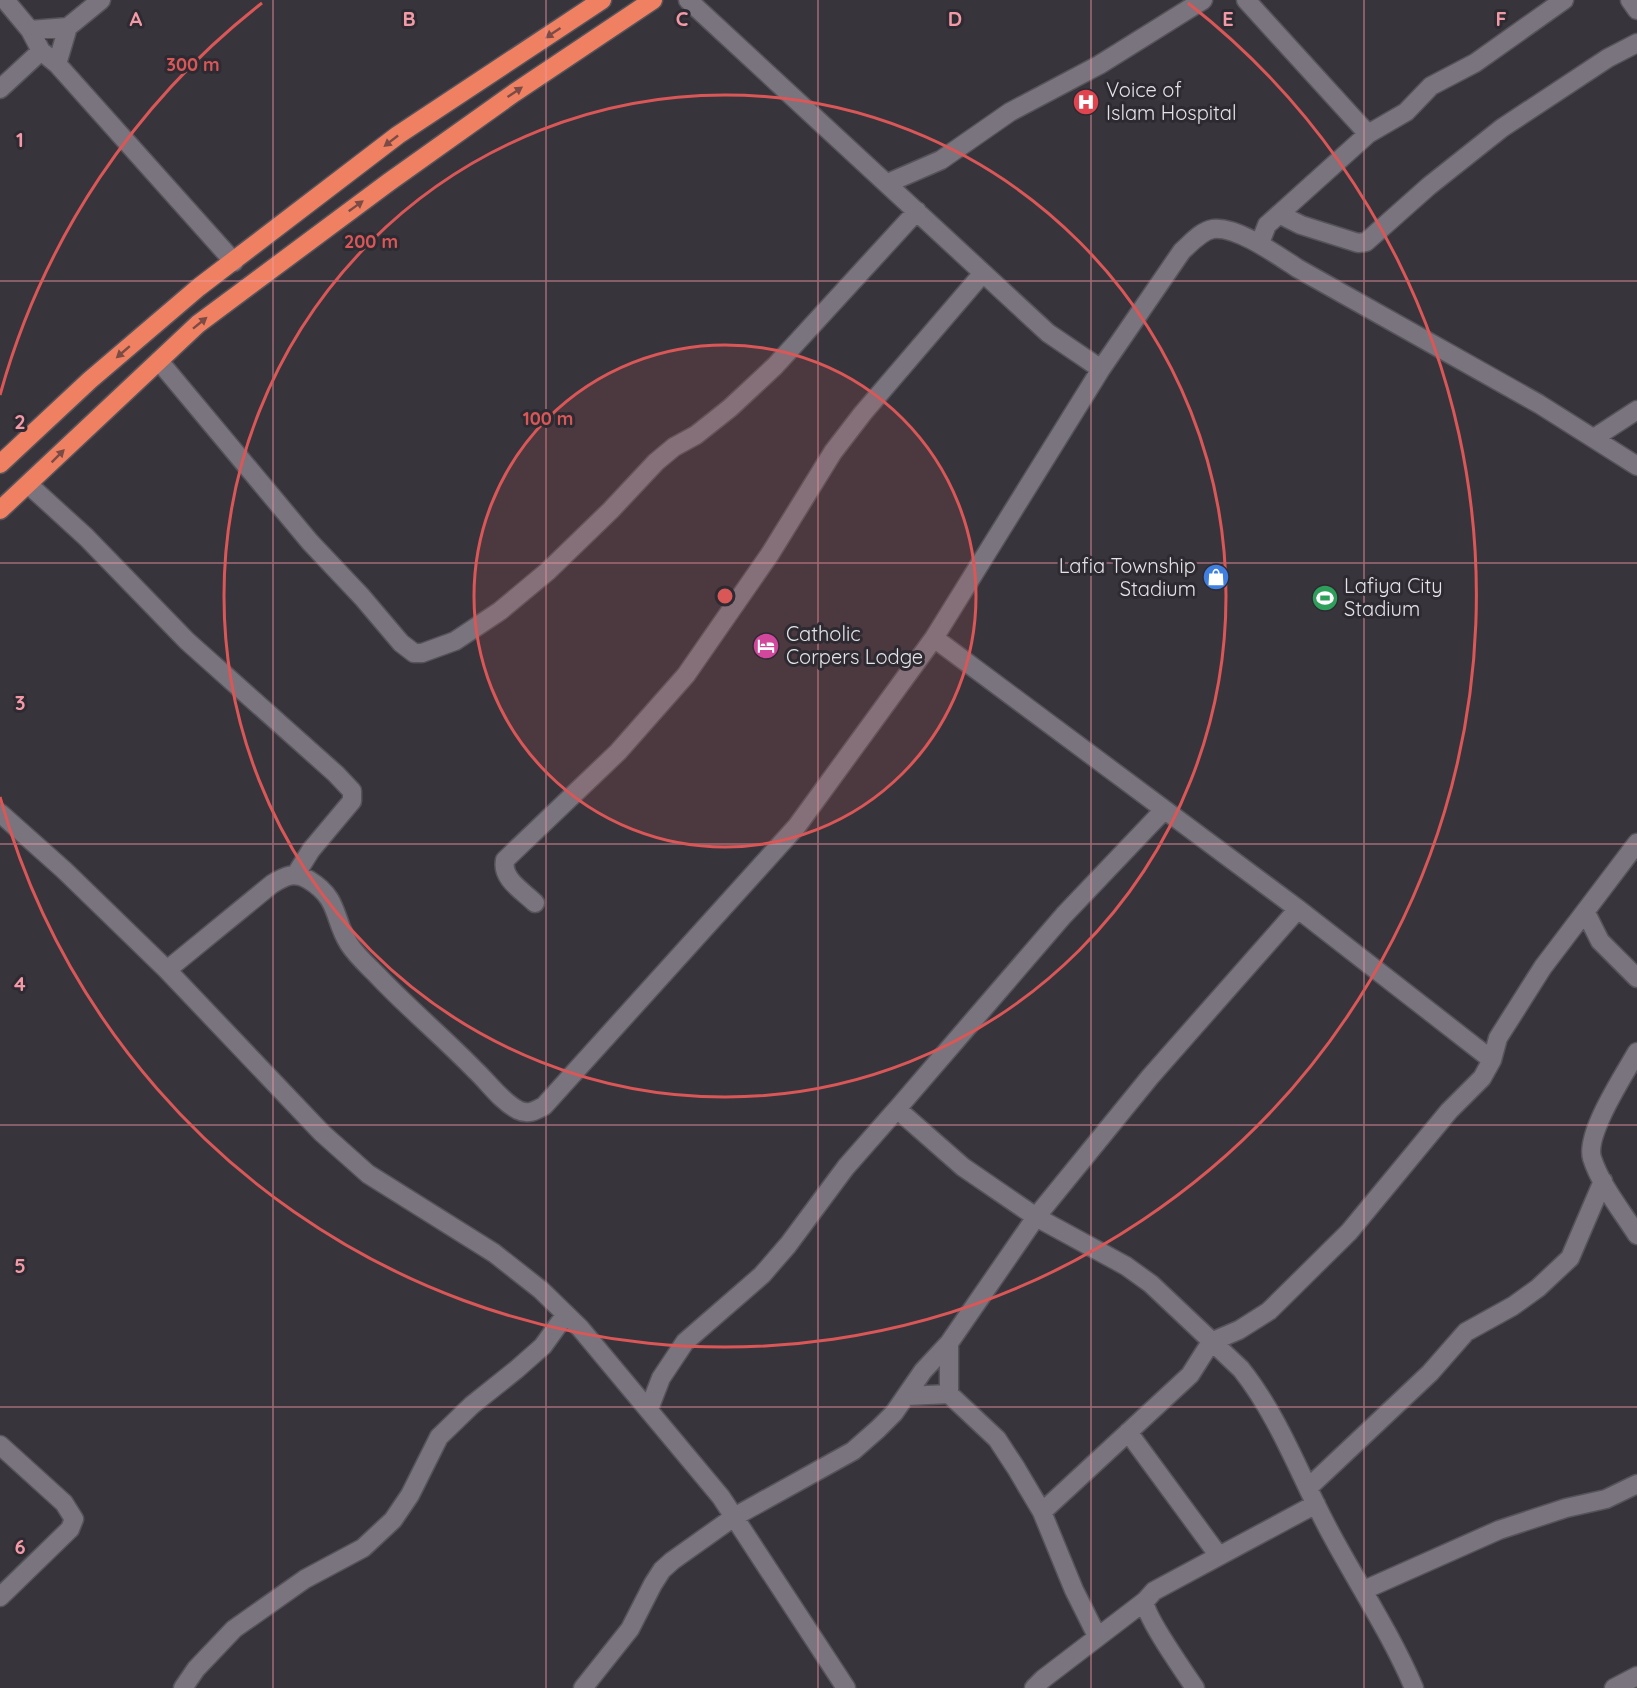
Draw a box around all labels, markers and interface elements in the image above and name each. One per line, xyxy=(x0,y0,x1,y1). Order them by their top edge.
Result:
text: A xyxy=(130,6,143,31)
text: B xyxy=(402,6,416,31)
text: C xyxy=(676,6,689,31)
text: D xyxy=(948,6,962,31)
text: E xyxy=(1222,6,1234,31)
text: F xyxy=(1495,6,1507,31)
one-way arrow xyxy=(545,27,562,38)
text: 300 m xyxy=(166,53,220,76)
place label: Voice of Islam Hospital xyxy=(1106,77,1237,125)
one-way arrow xyxy=(506,86,522,98)
hospital icon: Voice of Islam Hospital xyxy=(1071,87,1101,117)
text: 1 xyxy=(16,127,24,152)
one-way arrow xyxy=(384,135,400,147)
one-way arrow xyxy=(348,200,364,212)
text: 200 m xyxy=(344,230,398,253)
one-way arrow xyxy=(192,316,208,329)
one-way arrow xyxy=(116,345,131,358)
text: 100 m xyxy=(523,407,573,430)
text: 2 xyxy=(14,409,26,434)
one-way arrow xyxy=(51,450,65,464)
place label: Lafia Township Stadium xyxy=(1059,553,1196,601)
shop icon: Lafia Township Stadium xyxy=(1201,562,1231,592)
place label: Lafiya City Stadium xyxy=(1344,573,1443,621)
sports icon: Lafiya City Stadium xyxy=(1310,583,1340,613)
centre of rings xyxy=(715,586,735,606)
place label: Catholic Corpers Lodge xyxy=(786,621,923,669)
hotel icon: Catholic Corpers Lodge xyxy=(751,631,781,661)
text: 3 xyxy=(15,690,25,715)
text: 4 xyxy=(14,971,26,996)
text: 5 xyxy=(14,1253,26,1278)
text: 6 xyxy=(14,1534,26,1559)

